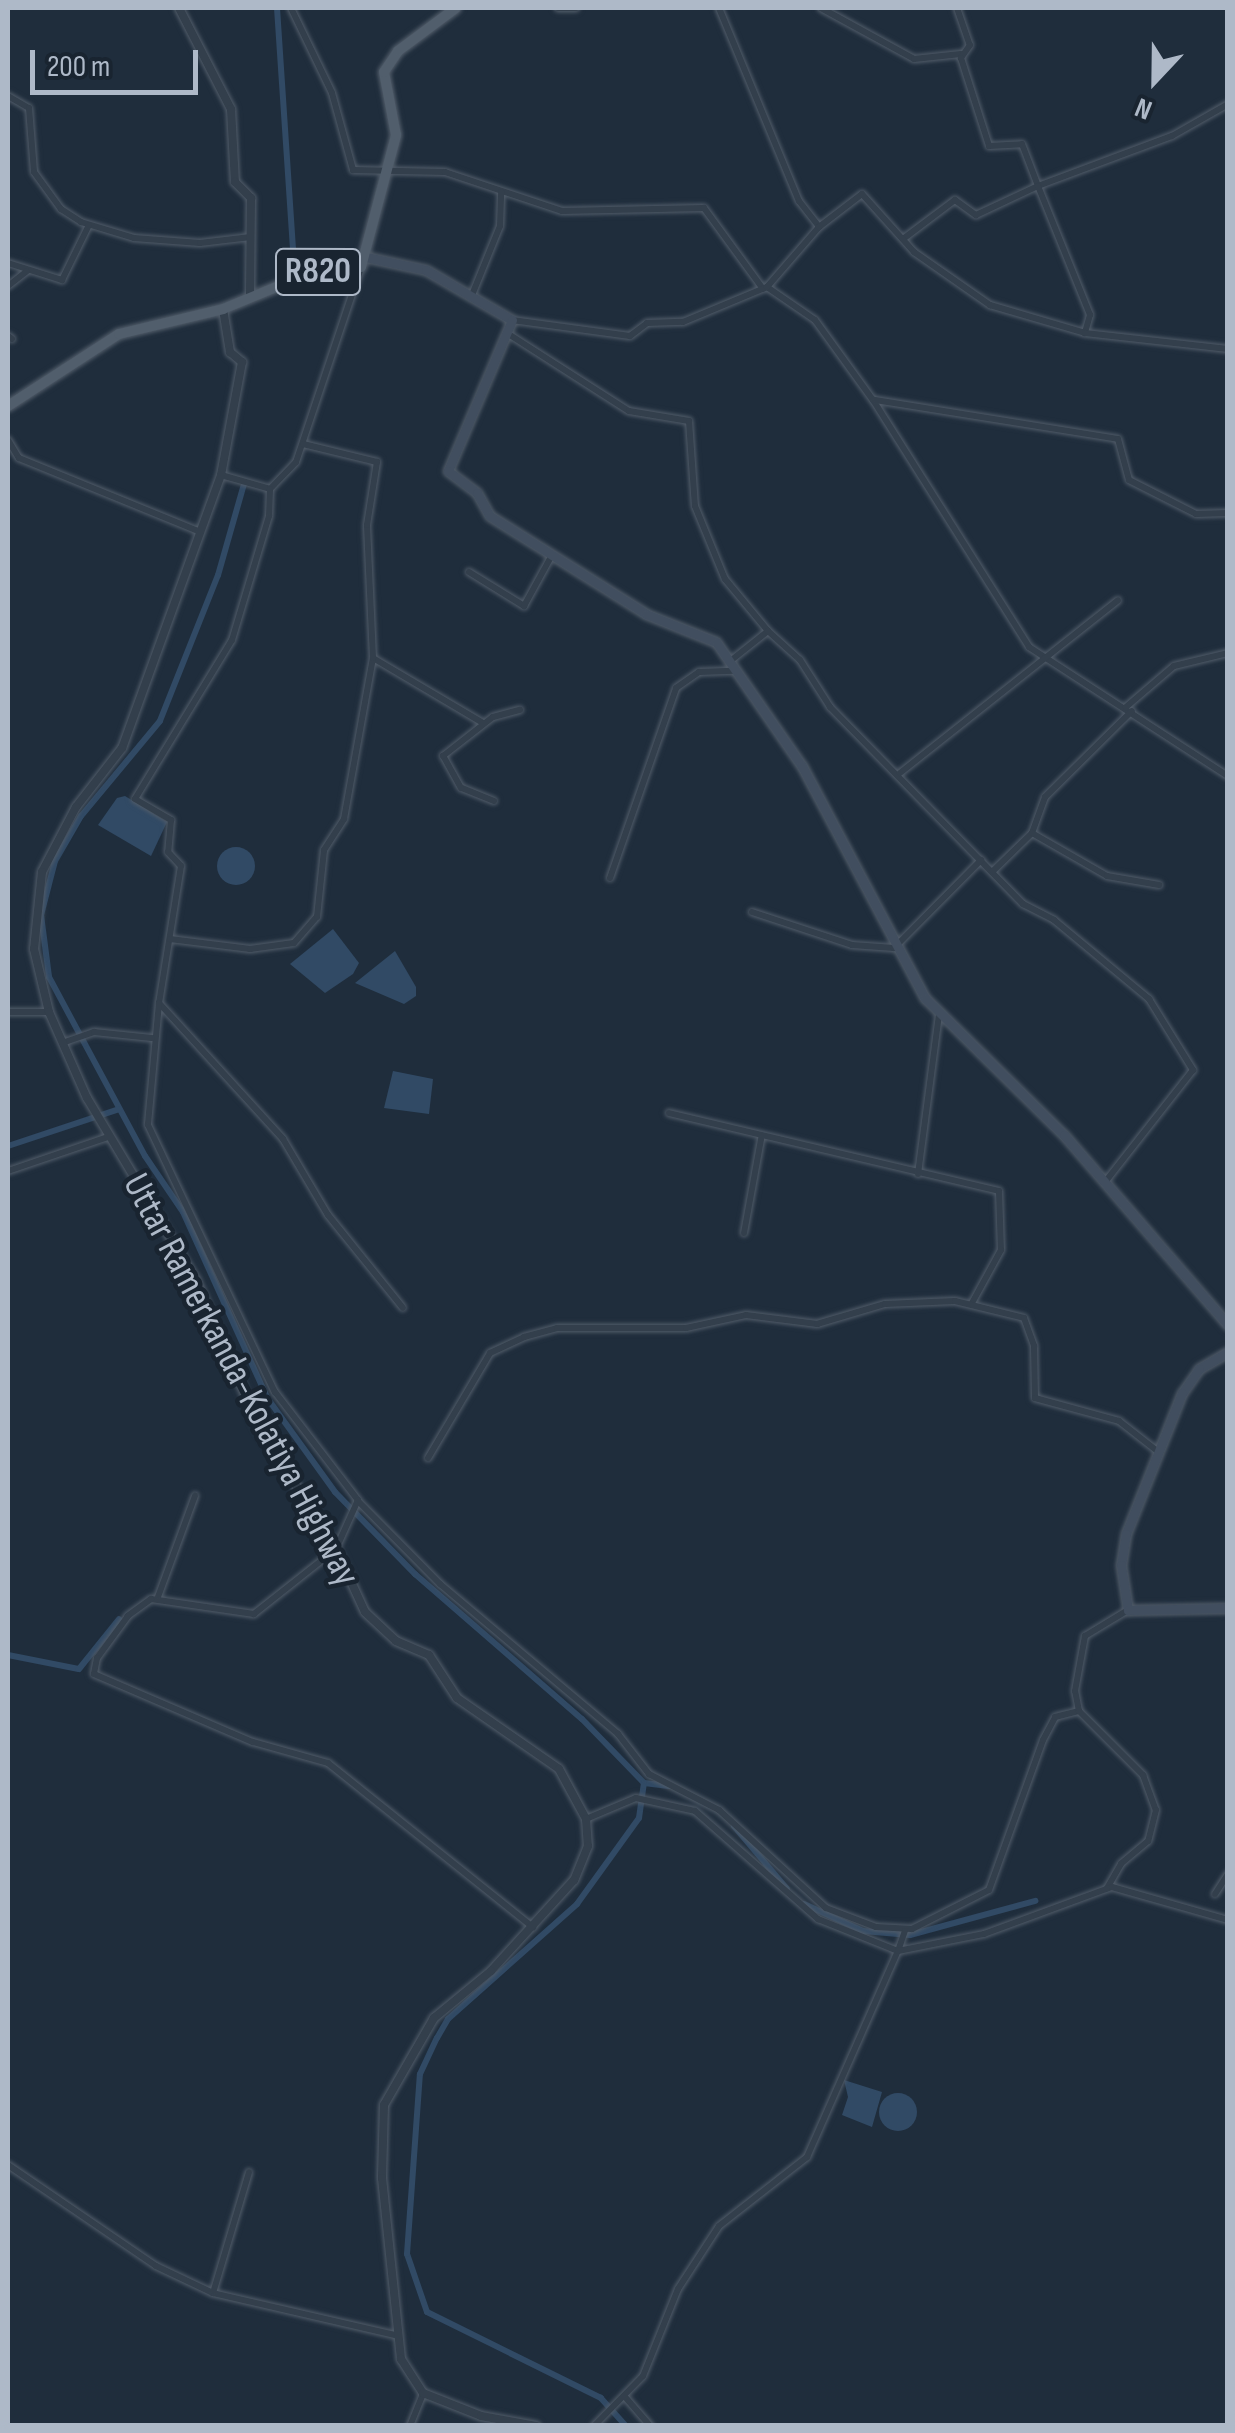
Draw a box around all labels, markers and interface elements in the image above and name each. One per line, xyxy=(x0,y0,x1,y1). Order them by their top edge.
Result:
scale bar xyxy=(35,30,202,92)
north arrow xyxy=(1105,30,1205,130)
text: 200 m xyxy=(47,49,110,85)
text: N xyxy=(1130,90,1157,126)
road number: R820 xyxy=(273,242,363,302)
street label: Uttar Ramerkanda-Kolatiya Highway xyxy=(113,1166,369,1594)

